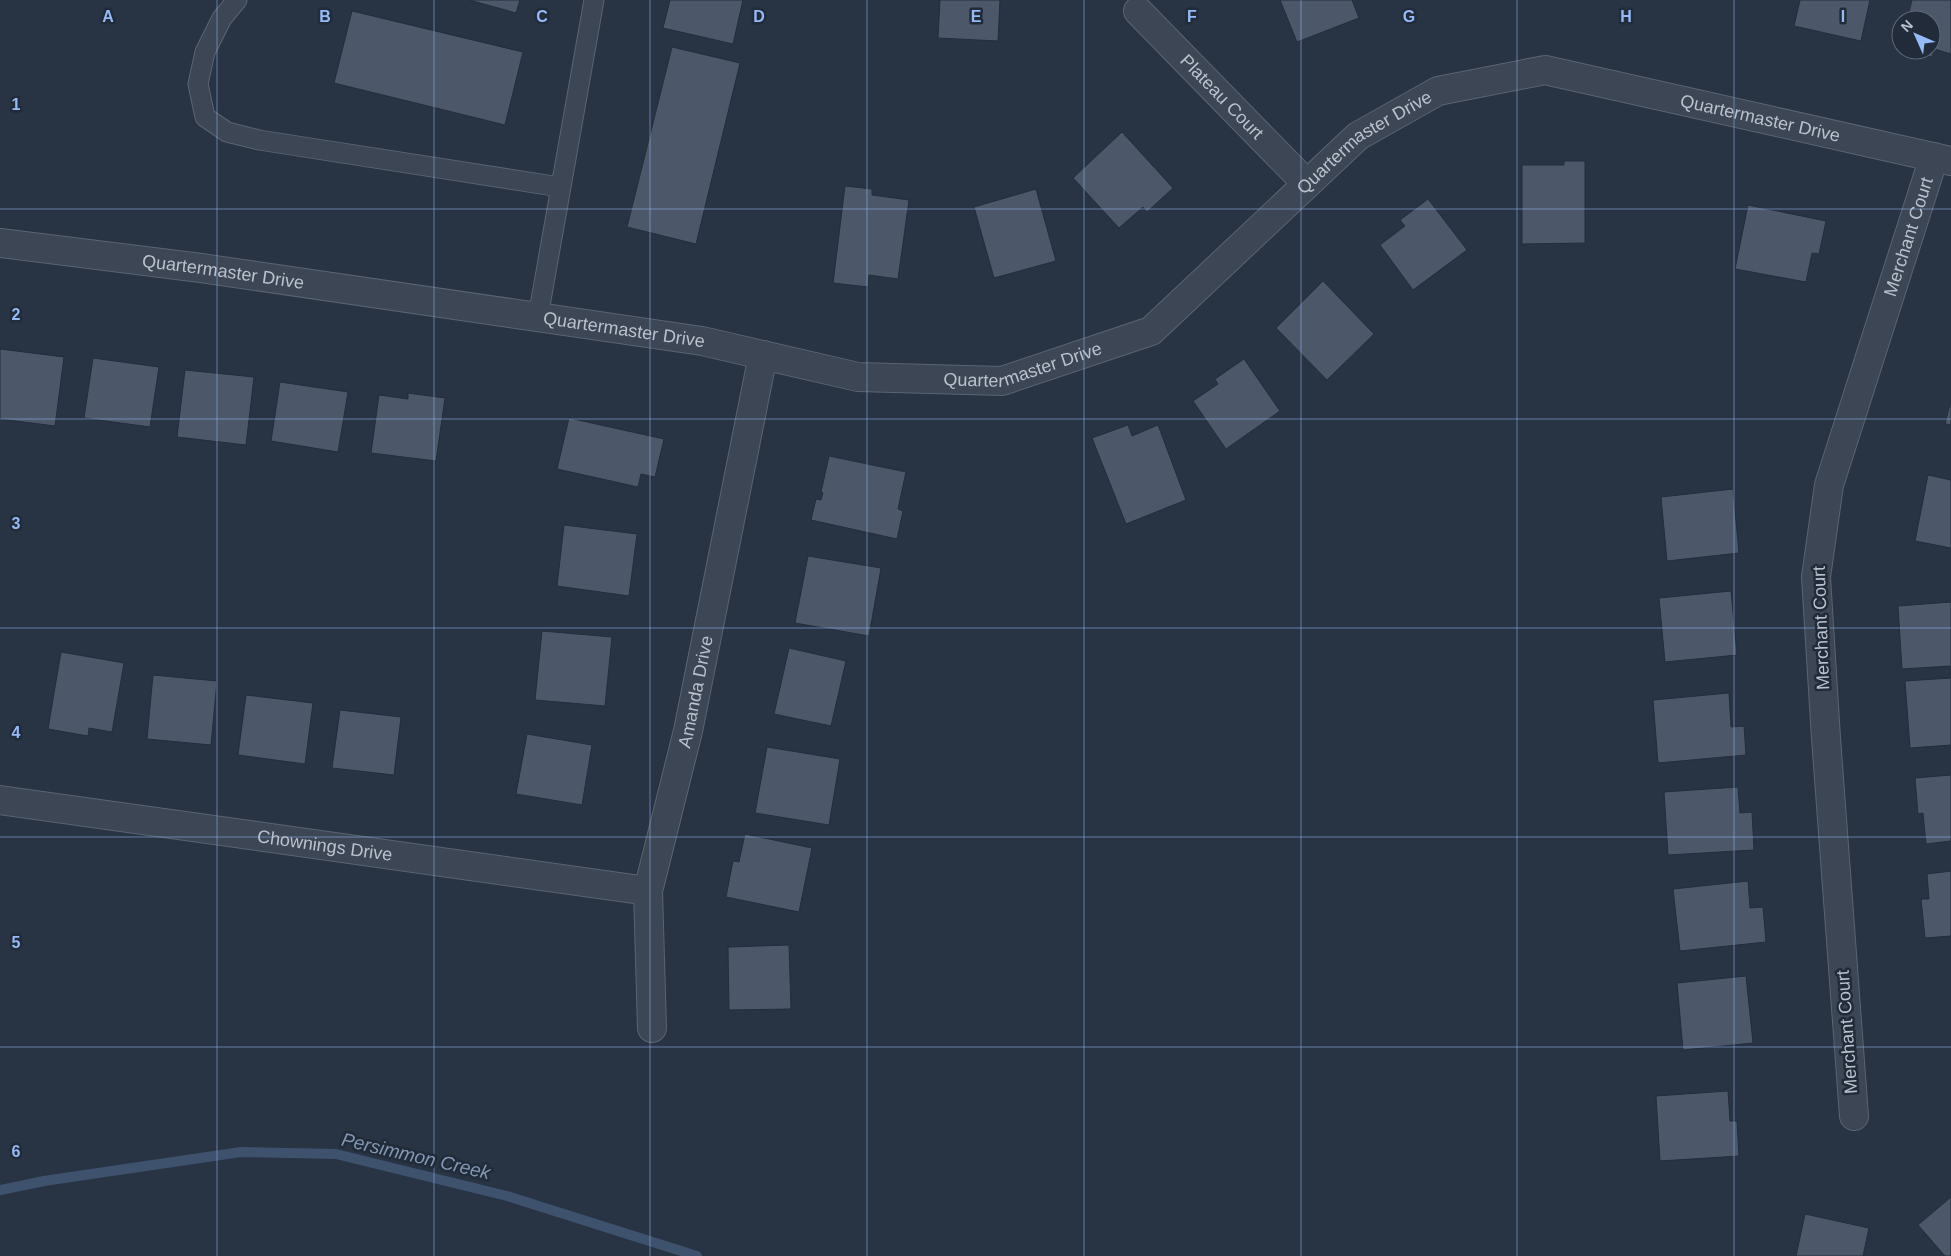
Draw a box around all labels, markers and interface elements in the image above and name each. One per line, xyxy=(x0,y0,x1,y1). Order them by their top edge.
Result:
text: A xyxy=(102,8,114,25)
text: B xyxy=(319,8,331,25)
text: C xyxy=(536,8,548,25)
text: D xyxy=(753,8,765,25)
text: E xyxy=(971,8,982,25)
text: F xyxy=(1187,8,1197,25)
text: G xyxy=(1403,8,1415,25)
text: H xyxy=(1620,8,1632,25)
text: I xyxy=(1841,8,1845,25)
north arrow xyxy=(1891,10,1941,60)
text: N xyxy=(1898,17,1916,35)
street label: Plateau Court xyxy=(1176,50,1267,143)
street label: Quartermaster Drive xyxy=(1293,87,1435,198)
street label: Quartermaster Drive xyxy=(1678,91,1842,146)
text: 1 xyxy=(12,96,21,113)
street label: Merchant Court xyxy=(1880,175,1937,299)
street label: Quartermaster Drive xyxy=(141,251,305,293)
text: 2 xyxy=(12,306,21,323)
street label: Quartermaster Drive xyxy=(542,308,706,351)
street label: Quartermaster Drive xyxy=(943,338,1104,391)
text: 3 xyxy=(12,515,21,532)
street label: Merchant Court xyxy=(1809,566,1833,690)
street label: Amanda Drive xyxy=(674,634,717,750)
text: 4 xyxy=(12,724,21,741)
street label: Chownings Drive xyxy=(256,826,394,865)
text: 5 xyxy=(12,934,21,951)
street label: Merchant Court xyxy=(1833,969,1861,1095)
water label: Persimmon Creek xyxy=(340,1129,494,1184)
text: 6 xyxy=(12,1143,21,1160)

